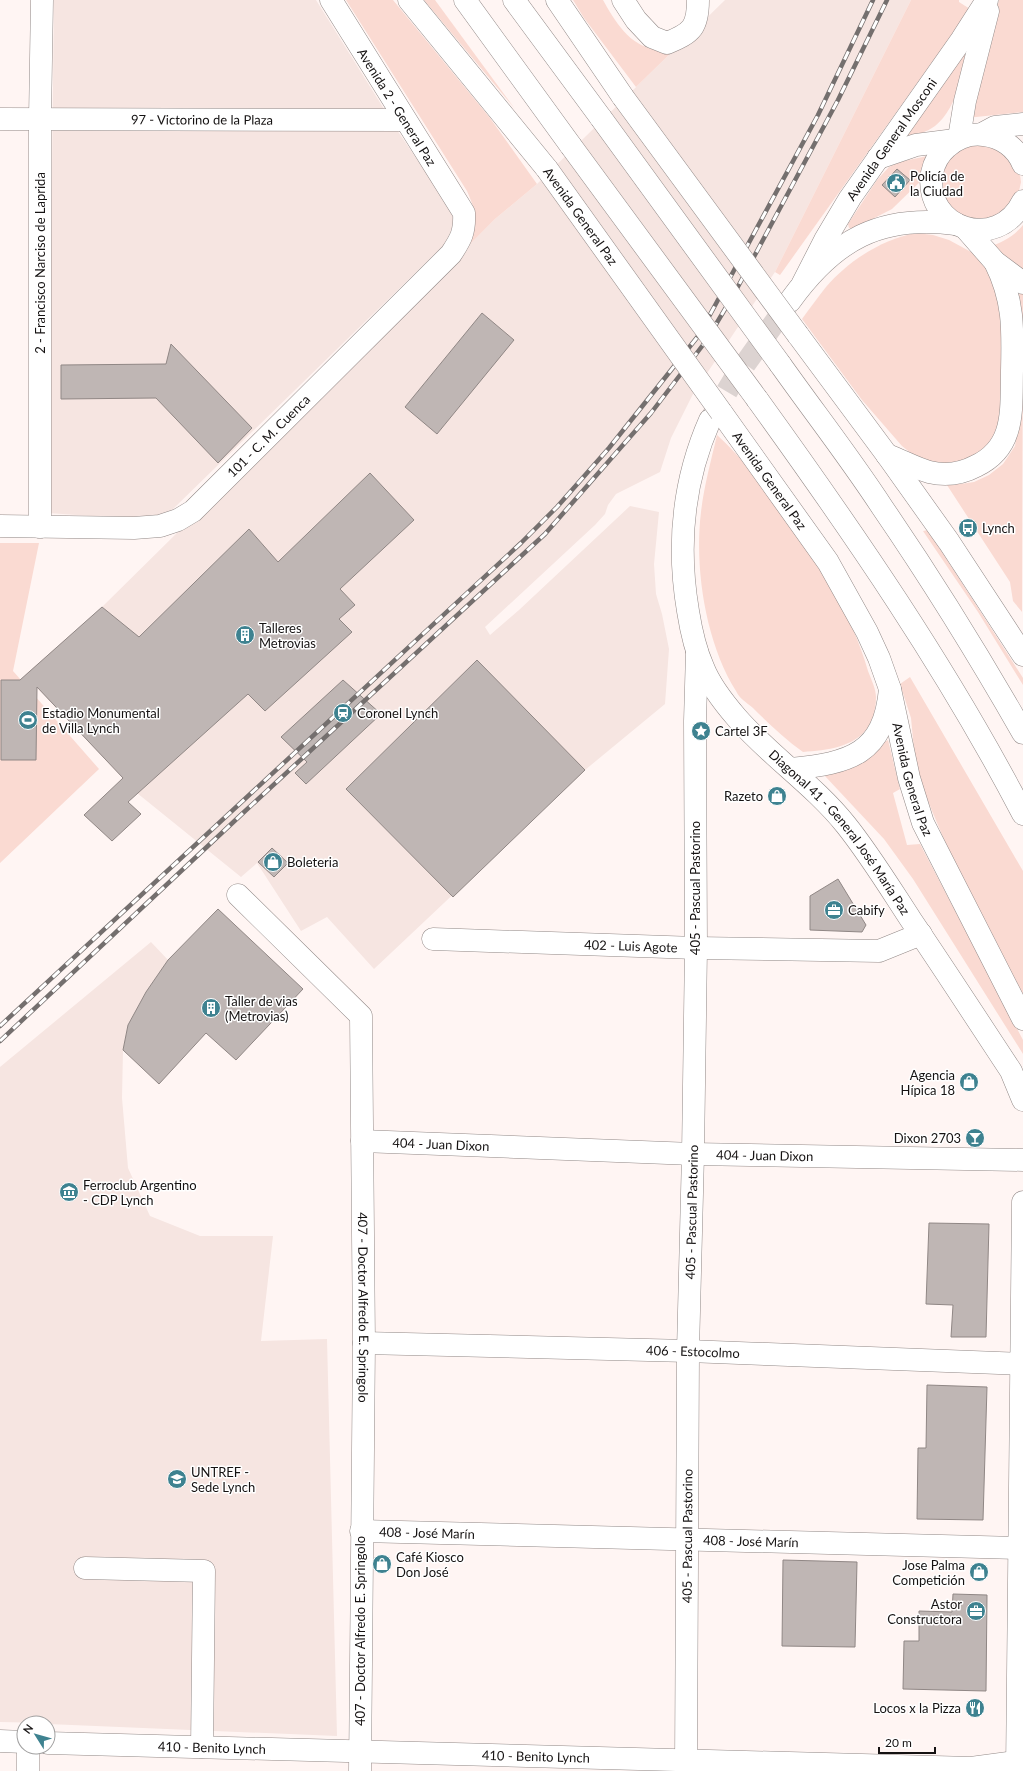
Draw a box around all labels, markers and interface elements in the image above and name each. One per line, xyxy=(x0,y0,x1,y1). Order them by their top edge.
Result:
street label: Avenida 2 - General Paz xyxy=(354,45,440,169)
street label: Avenida General Mosconi xyxy=(843,75,940,204)
street label: 97 - Victorino de la Plaza xyxy=(131,111,273,128)
street label: Avenida General Paz xyxy=(540,164,621,268)
place label: Policía de la Ciudad xyxy=(910,168,964,199)
street label: 2 - Francisco Narciso de Laprida xyxy=(32,172,48,354)
public building icon: Policía de la Ciudad xyxy=(885,172,907,194)
street label: 101 - C. M. Cuenca xyxy=(224,391,313,481)
street label: Avenida General Paz xyxy=(729,428,810,533)
bus stop icon: Lynch xyxy=(957,517,979,539)
place label: Lynch xyxy=(982,520,1015,536)
place label: Talleres Metrovias xyxy=(259,620,316,651)
building icon: Talleres Metrovias xyxy=(234,624,256,646)
station icon: Coronel Lynch xyxy=(332,702,354,724)
place label: Estadio Monumental de Villa Lynch xyxy=(42,705,160,736)
place label: Coronel Lynch xyxy=(357,705,438,721)
sports icon: Estadio Monumental de Villa Lynch xyxy=(17,709,39,731)
place icon: Cartel 3F xyxy=(690,720,712,742)
street label: Avenida General Paz xyxy=(889,721,936,839)
place label: Cartel 3F xyxy=(715,723,768,739)
street label: Diagonal 41 - General José María Paz xyxy=(766,746,914,918)
shop icon: Razeto xyxy=(766,785,788,807)
place label: Razeto xyxy=(724,788,763,804)
street label: 405 - Pascual Pastorino xyxy=(687,821,703,955)
shop icon: Boleteria xyxy=(262,851,284,873)
place label: Boleteria xyxy=(287,854,338,870)
office icon: Cabify xyxy=(823,899,845,921)
place label: Cabify xyxy=(848,902,885,918)
street label: 402 - Luis Agote xyxy=(584,936,678,955)
place label: Taller de vias (Metrovias) xyxy=(225,993,298,1024)
building icon: Taller de vias (Metrovias) xyxy=(200,997,222,1019)
place label: Agencia Hípica 18 xyxy=(901,1067,955,1098)
shop icon: Agencia Hípica 18 xyxy=(958,1071,980,1093)
bar icon: Dixon 2703 xyxy=(964,1127,986,1149)
place label: Dixon 2703 xyxy=(894,1130,961,1146)
street label: 404 - Juan Dixon xyxy=(392,1134,490,1154)
street label: 405 - Pascual Pastorino xyxy=(682,1145,701,1279)
street label: 404 - Juan Dixon xyxy=(716,1146,813,1164)
place label: Ferroclub Argentino - CDP Lynch xyxy=(83,1177,197,1208)
museum icon: Ferroclub Argentino - CDP Lynch xyxy=(58,1181,80,1203)
street label: 407 - Doctor Alfredo E. Springolo xyxy=(355,1212,372,1403)
street label: 406 - Estocolmo xyxy=(646,1342,740,1361)
place label: UNTREF - Sede Lynch xyxy=(191,1464,255,1495)
school or university icon: UNTREF - Sede Lynch xyxy=(166,1468,188,1490)
street label: 405 - Pascual Pastorino xyxy=(679,1469,695,1603)
street label: 408 - José Marín xyxy=(379,1523,475,1542)
street label: 408 - José Marín xyxy=(703,1532,799,1550)
street label: 407 - Doctor Alfredo E. Springolo xyxy=(352,1536,368,1726)
place label: Café Kiosco Don José xyxy=(396,1549,464,1580)
shop icon: Café Kiosco Don José xyxy=(371,1553,393,1575)
place label: Jose Palma Competición xyxy=(892,1557,965,1588)
shop icon: Jose Palma Competición xyxy=(968,1561,990,1583)
place label: Astor Constructora xyxy=(887,1596,962,1627)
office icon: Astor Constructora xyxy=(965,1600,987,1622)
restaurant icon: Locos x la Pizza xyxy=(964,1697,986,1719)
place label: Locos x la Pizza xyxy=(873,1700,961,1716)
north arrow xyxy=(16,1715,56,1755)
text: N xyxy=(20,1721,35,1736)
scale bar xyxy=(879,1729,935,1755)
text: 20 m xyxy=(885,1735,912,1750)
street label: 410 - Benito Lynch xyxy=(158,1738,266,1757)
street label: 410 - Benito Lynch xyxy=(482,1747,590,1766)

